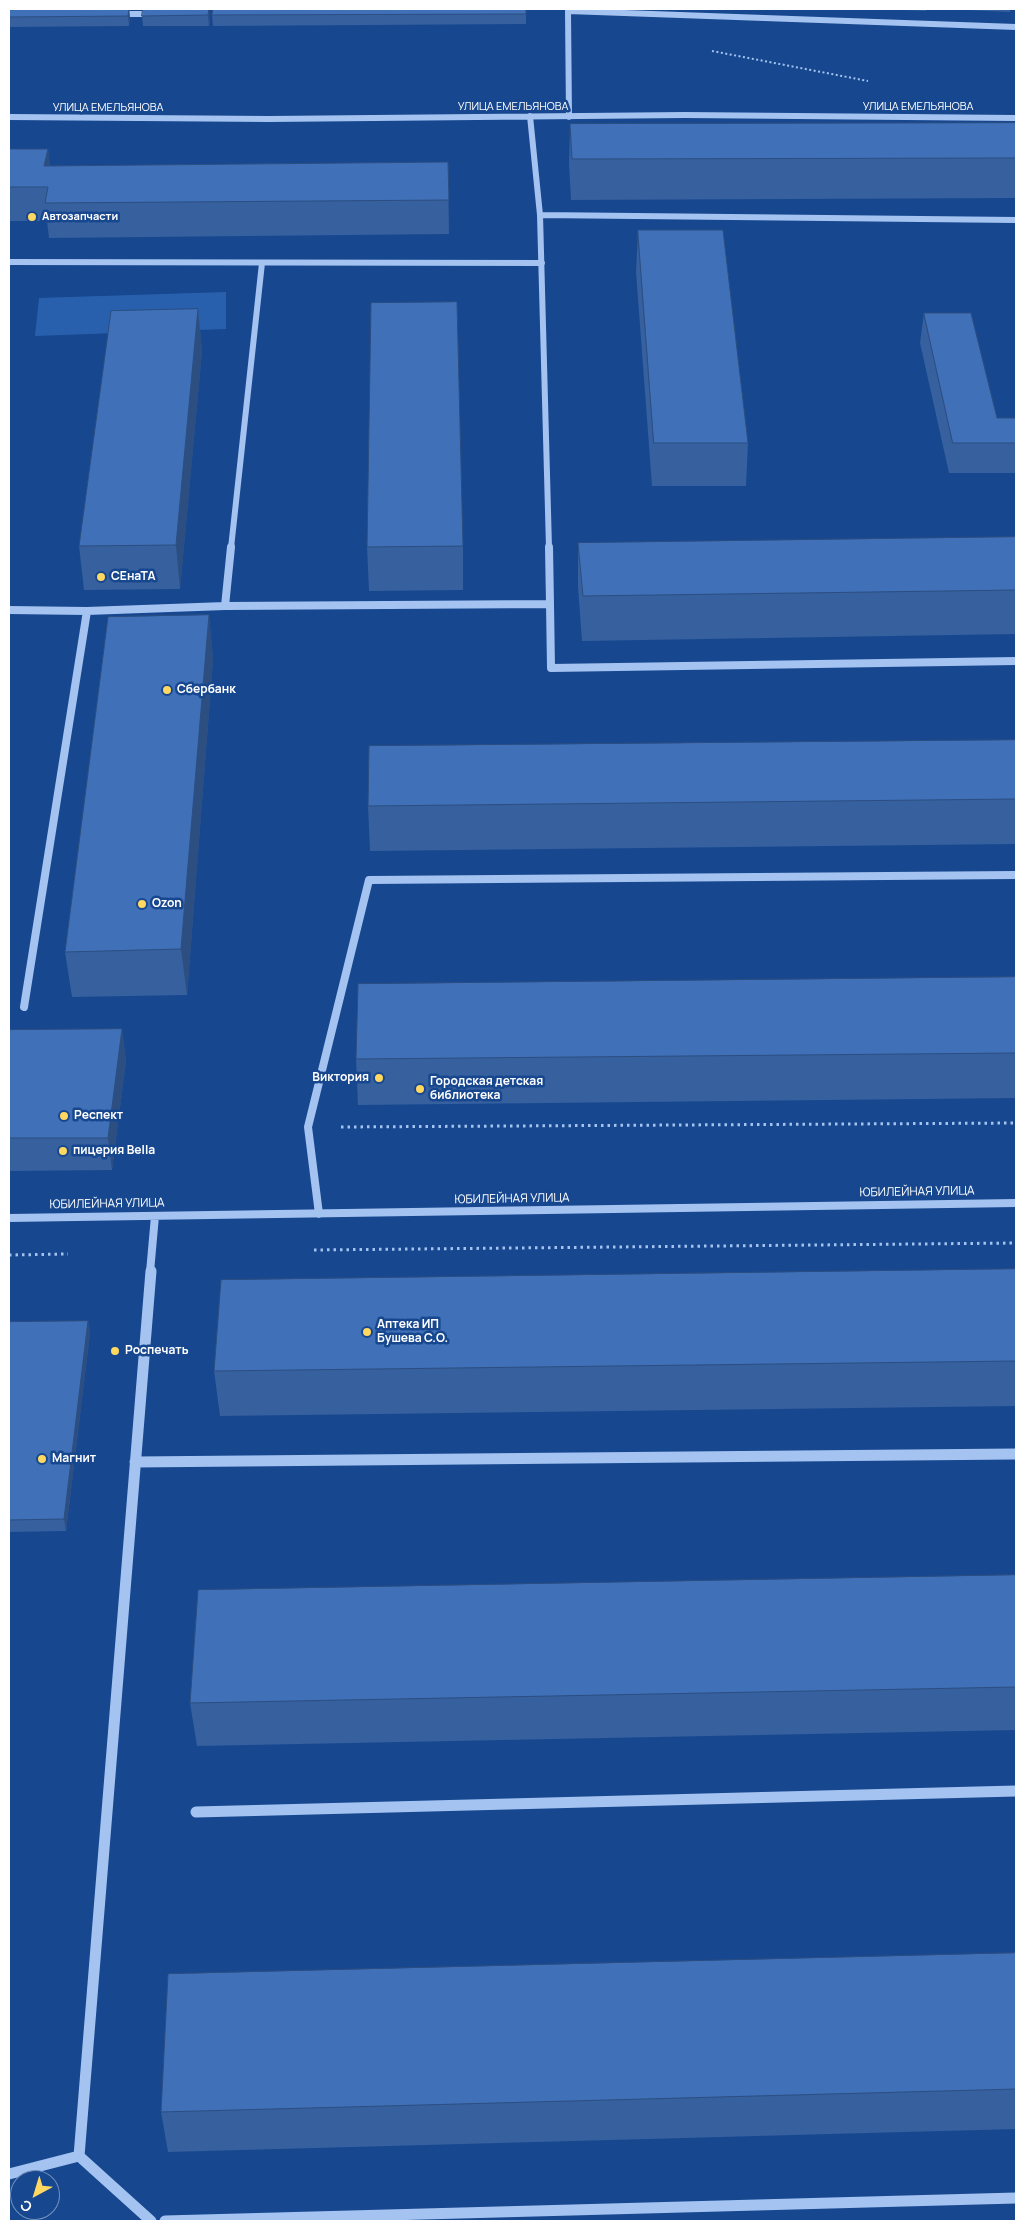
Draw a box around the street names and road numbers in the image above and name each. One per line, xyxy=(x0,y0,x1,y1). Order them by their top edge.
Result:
street label: УЛИЦА ЕМЕЛЬЯНОВА xyxy=(458,100,568,114)
street label: УЛИЦА ЕМЕЛЬЯНОВА xyxy=(863,100,973,114)
street label: УЛИЦА ЕМЕЛЬЯНОВА xyxy=(53,101,163,115)
street label: ЮБИЛЕЙНАЯ УЛИЦА xyxy=(859,1184,975,1200)
street label: ЮБИЛЕЙНАЯ УЛИЦА xyxy=(454,1191,570,1207)
street label: ЮБИЛЕЙНАЯ УЛИЦА xyxy=(49,1196,165,1212)

